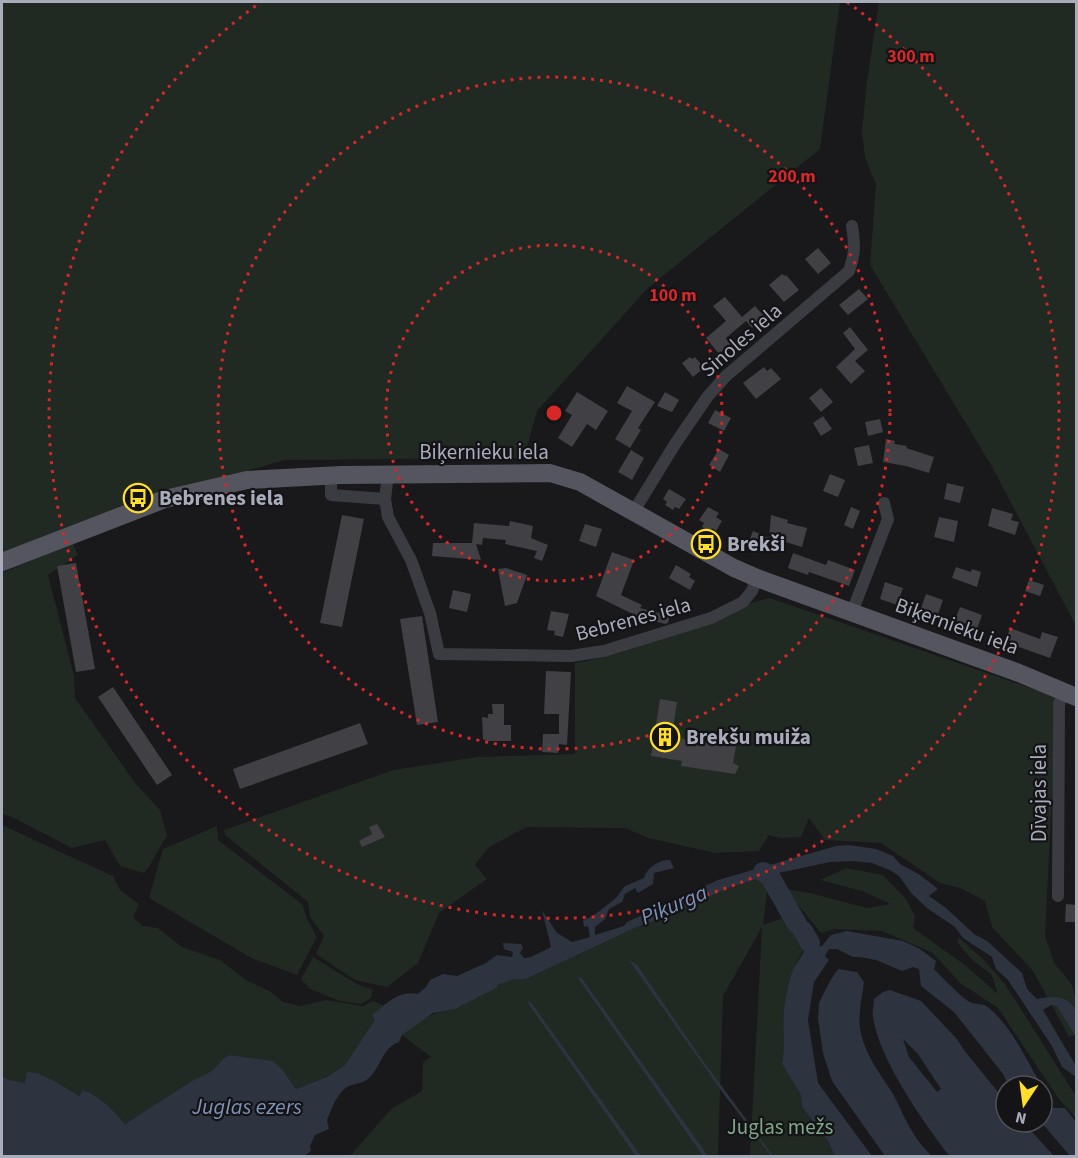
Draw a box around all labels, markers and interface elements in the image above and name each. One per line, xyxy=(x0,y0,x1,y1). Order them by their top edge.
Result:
text: 300 m xyxy=(887,44,935,69)
text: 200 m xyxy=(768,164,816,189)
text: 100 m xyxy=(649,283,697,308)
street label: Sinoles iela xyxy=(694,296,788,384)
centre of rings xyxy=(544,403,564,423)
street label: Biķernieku iela xyxy=(419,437,549,467)
bus stop icon: Bebrenes iela xyxy=(122,482,154,514)
place label: Bebrenes iela xyxy=(159,483,284,513)
bus stop icon: Brekši xyxy=(690,528,722,560)
place label: Brekši xyxy=(727,529,785,559)
street label: Bebrenes iela xyxy=(572,589,694,649)
street label: Biķernieku iela xyxy=(891,590,1023,662)
building icon: Brekšu muiža xyxy=(649,721,681,753)
place label: Brekšu muiža xyxy=(686,722,811,752)
street label: Dīvajas iela xyxy=(1024,744,1054,842)
water label: Piķurga xyxy=(636,877,713,933)
north arrow xyxy=(994,1074,1054,1134)
water label: Juglas ezers xyxy=(191,1091,302,1123)
text: N xyxy=(1013,1106,1029,1130)
park label: Juglas mežs xyxy=(727,1112,833,1142)

